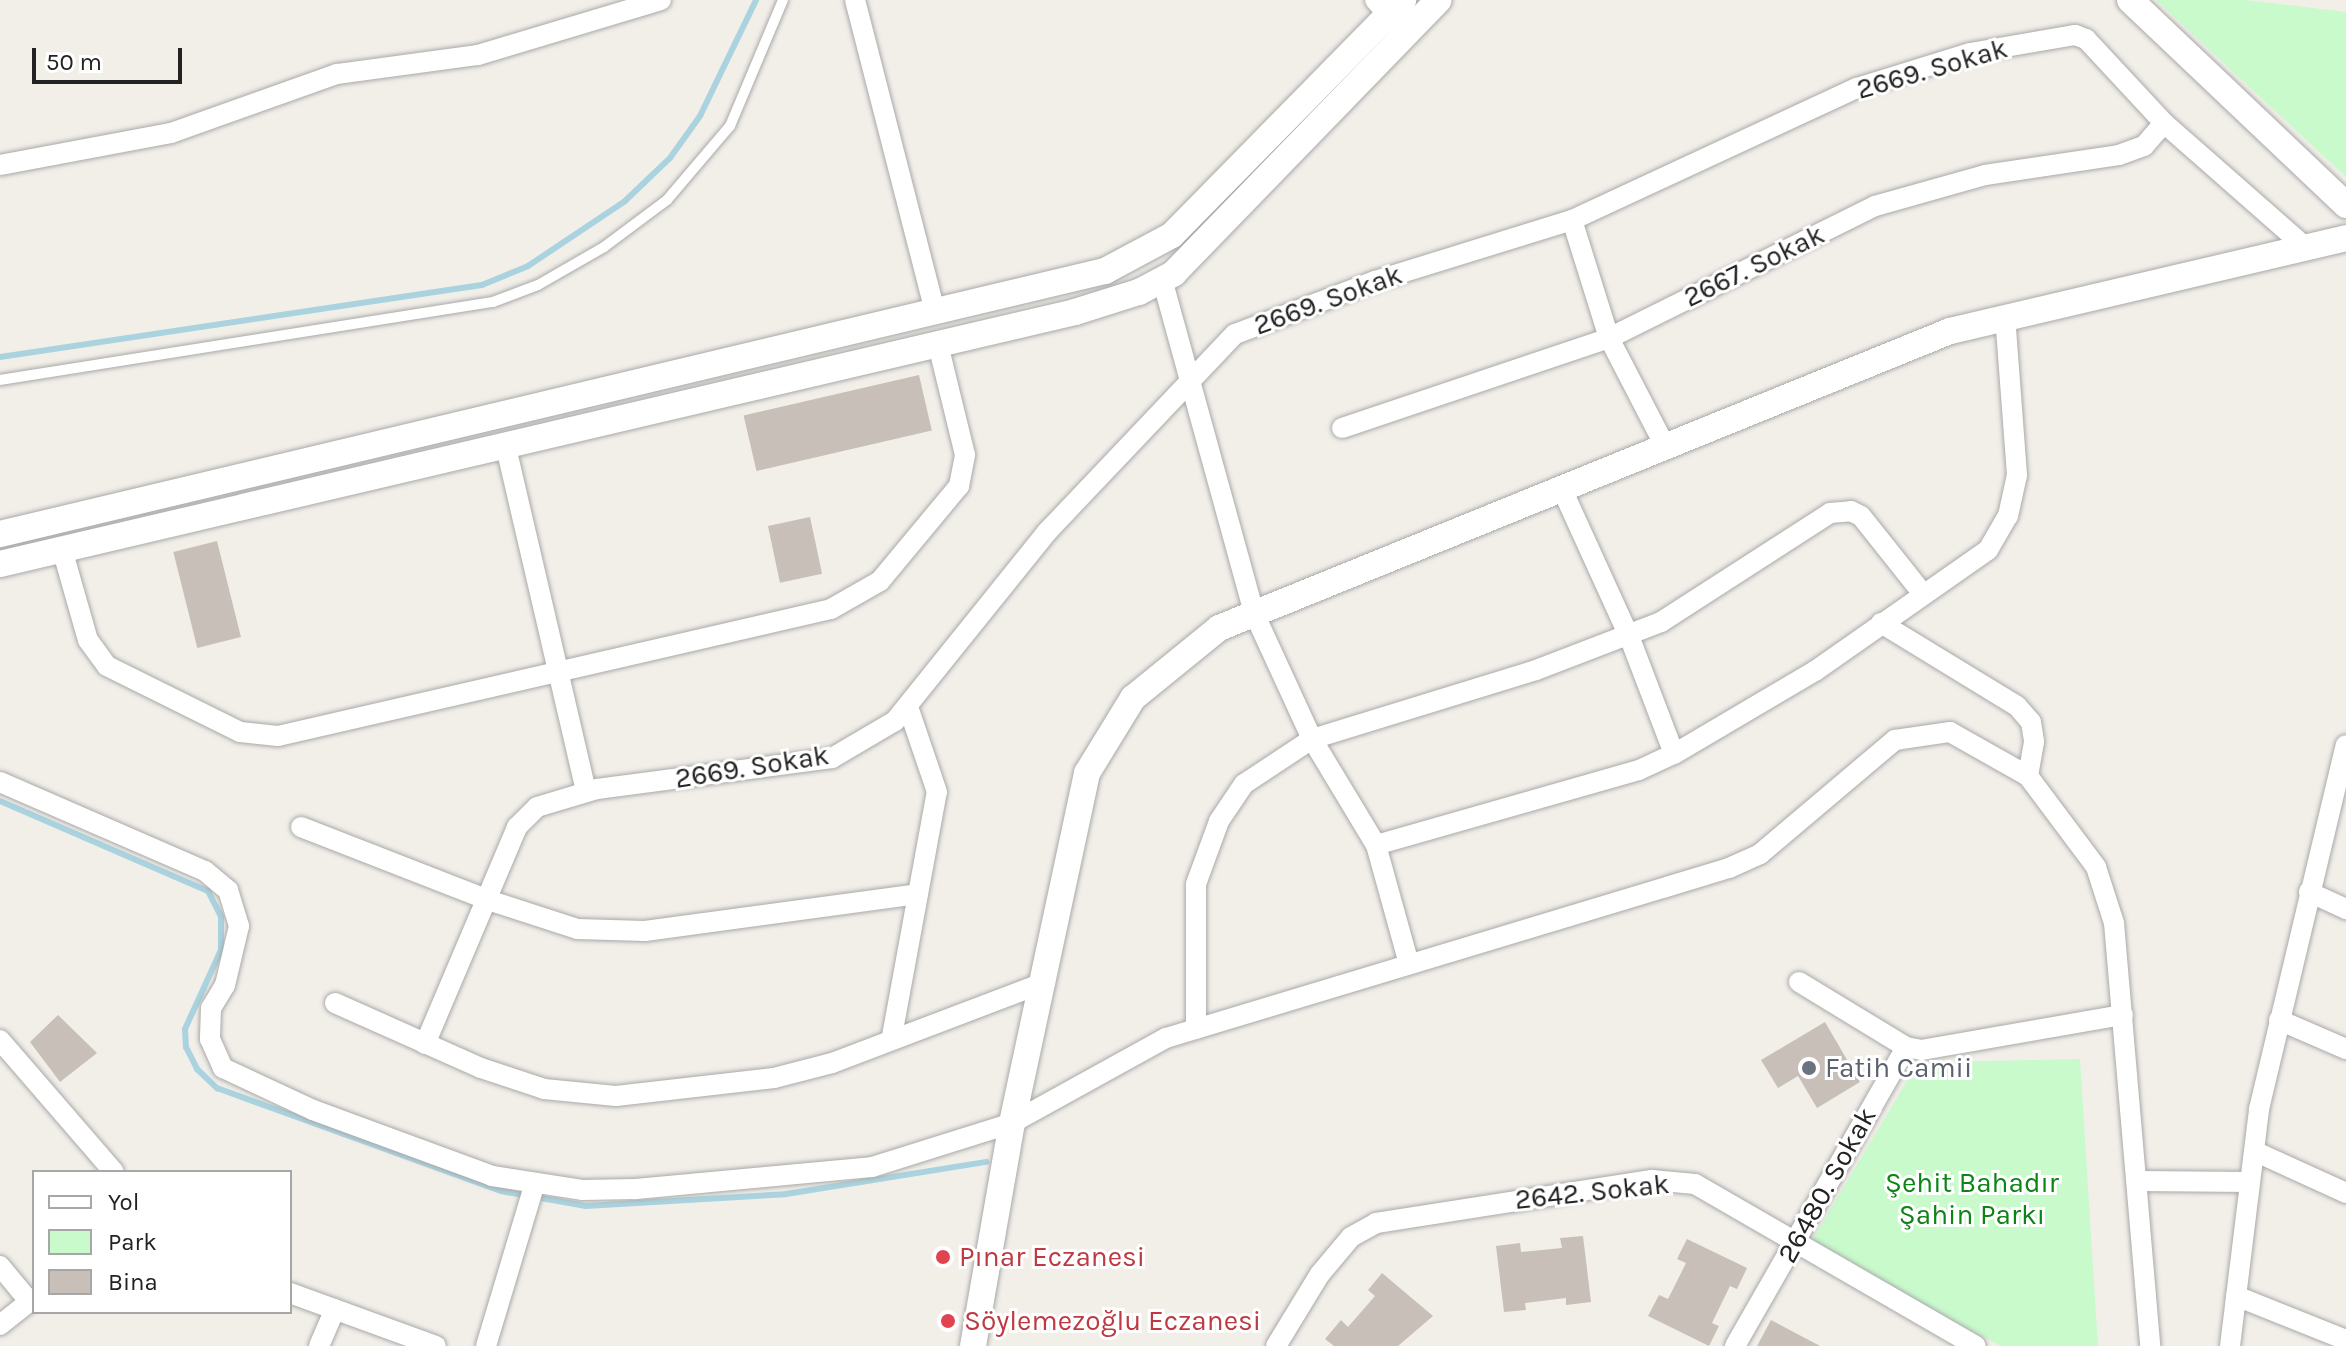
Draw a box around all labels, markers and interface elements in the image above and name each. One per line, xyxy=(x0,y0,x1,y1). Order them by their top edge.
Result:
street label: 2669. Sokak xyxy=(1853,31,2011,107)
scale bar xyxy=(36,32,186,82)
text: 50 m xyxy=(46,48,102,76)
street label: 2667. Sokak xyxy=(1678,218,1830,314)
street label: 2669. Sokak xyxy=(1249,258,1407,342)
street label: 2669. Sokak xyxy=(673,738,831,796)
place label: Fatih Camii xyxy=(1825,1051,1972,1085)
marker: Fatih Camii xyxy=(1800,1059,1818,1077)
street label: 26480. Sokak xyxy=(1770,1101,1884,1269)
park label: Şehit Bahadır Şahin Parkı xyxy=(1885,1166,2059,1232)
street label: 2642. Sokak xyxy=(1513,1167,1671,1217)
legend xyxy=(32,1170,292,1314)
text: Yol xyxy=(108,1188,139,1216)
text: Park xyxy=(108,1228,157,1256)
place label: Pınar Eczanesi xyxy=(959,1240,1145,1274)
marker: Pınar Eczanesi xyxy=(934,1248,952,1266)
text: Bina xyxy=(108,1268,158,1296)
place label: Söylemezoğlu Eczanesi xyxy=(964,1304,1261,1338)
marker: Söylemezoğlu Eczanesi xyxy=(939,1312,957,1330)

